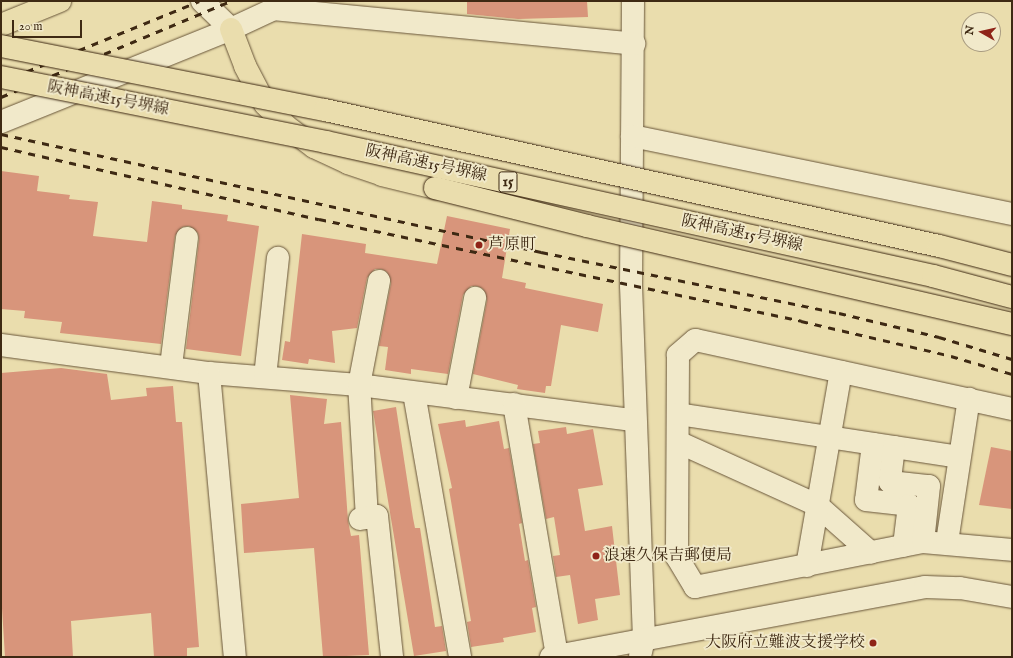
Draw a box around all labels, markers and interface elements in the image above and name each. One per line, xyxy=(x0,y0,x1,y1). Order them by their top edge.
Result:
scale bar xyxy=(14,12,84,38)
north arrow xyxy=(961,12,1001,52)
text: 20 m xyxy=(19,19,42,34)
text: N xyxy=(963,25,978,36)
street label: 阪神高速15号堺線 xyxy=(45,78,171,120)
street label: 阪神高速15号堺線 xyxy=(363,142,489,186)
road number: 15 xyxy=(498,169,518,195)
street label: 阪神高速15号堺線 xyxy=(679,212,805,256)
place label: 芦原町 xyxy=(488,235,536,255)
marker: 芦原町 xyxy=(473,239,485,251)
place label: 浪速久保吉郵便局 xyxy=(604,546,732,566)
marker: 浪速久保吉郵便局 xyxy=(591,551,601,561)
place label: 大阪府立難波支援学校 xyxy=(705,633,865,653)
marker: 大阪府立難波支援学校 xyxy=(868,638,878,648)

